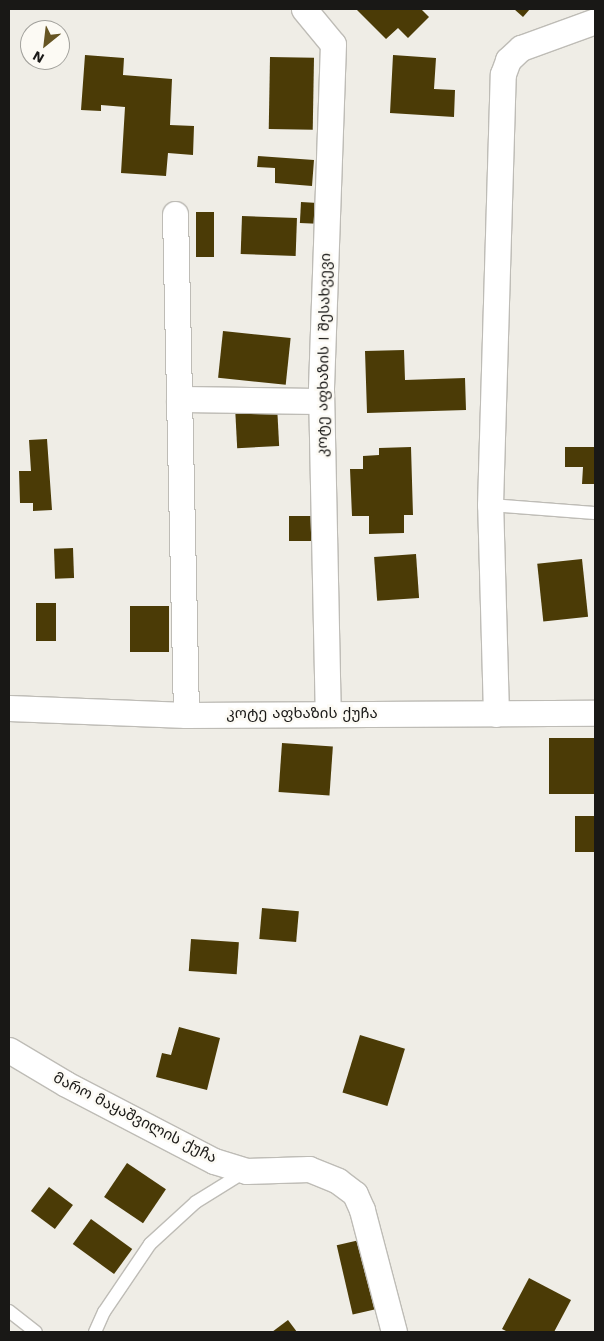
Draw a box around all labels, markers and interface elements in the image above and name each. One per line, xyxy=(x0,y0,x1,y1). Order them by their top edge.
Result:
north arrow xyxy=(20,20,70,70)
text: N xyxy=(30,48,47,67)
street label: კოტე აფხაზის I შესახვევი xyxy=(313,253,335,457)
street label: კოტე აფხაზის ქუჩა xyxy=(226,705,378,723)
street label: მარო მაყაშვილის ქუჩა xyxy=(50,1069,220,1167)

